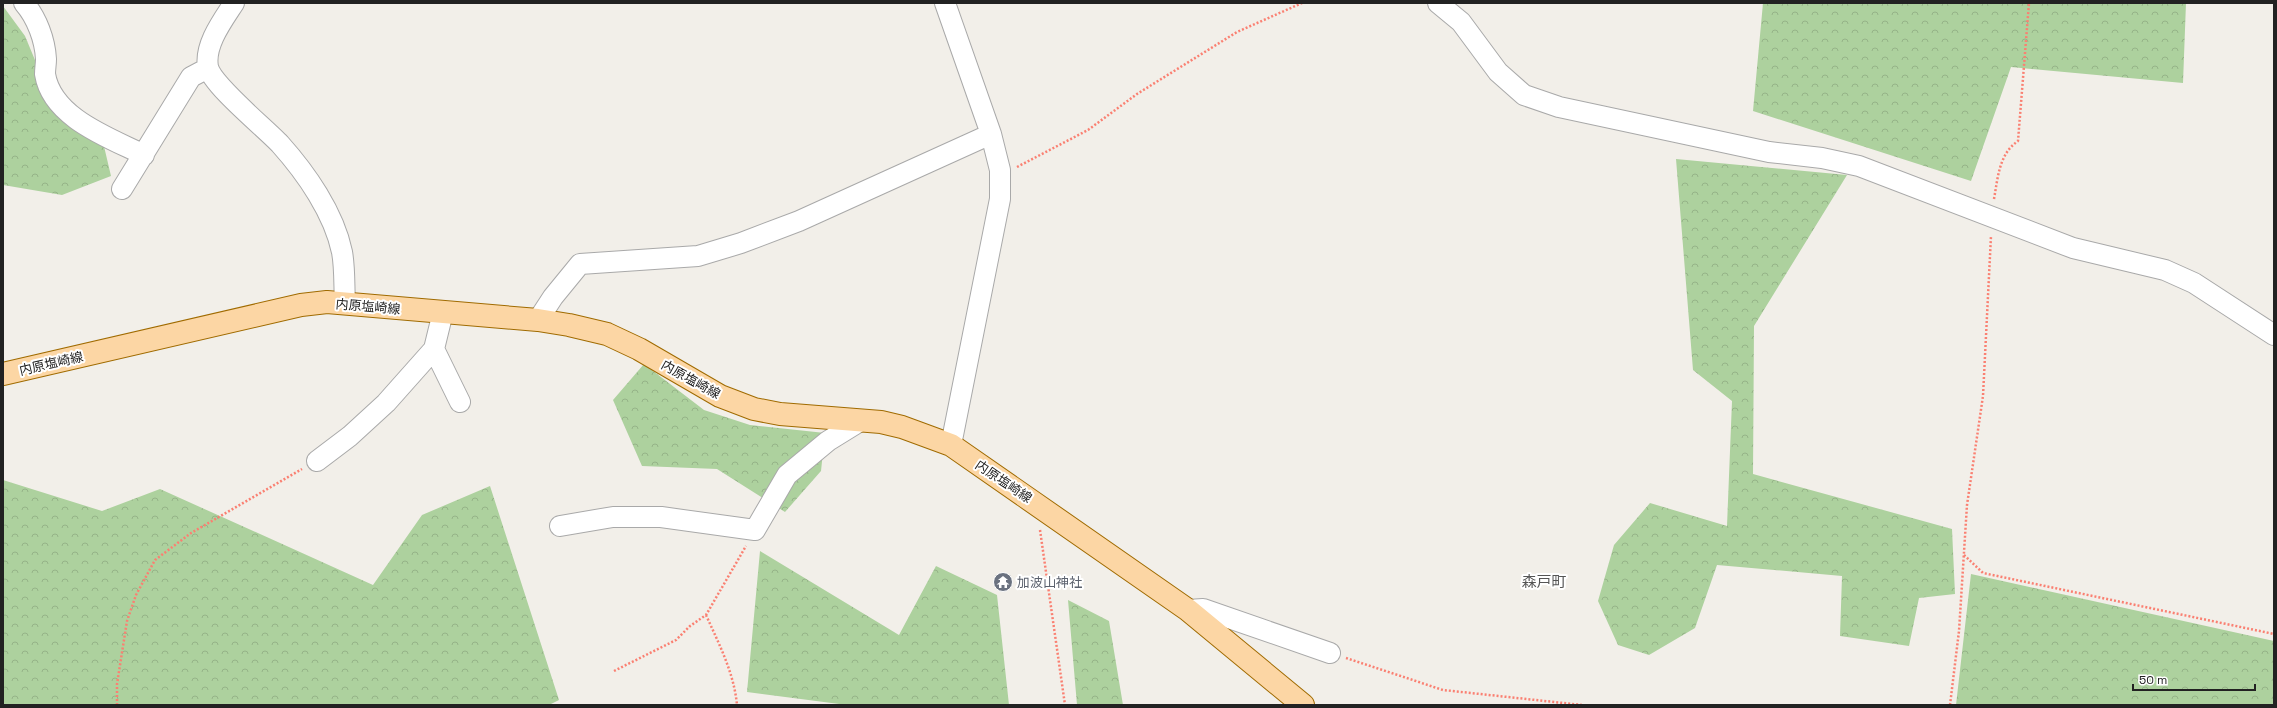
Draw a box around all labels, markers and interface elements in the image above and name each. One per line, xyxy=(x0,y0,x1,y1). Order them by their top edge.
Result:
street label: 内原塩崎線 xyxy=(335,295,401,318)
street label: 内原塩崎線 xyxy=(18,348,85,379)
street label: 内原塩崎線 xyxy=(658,356,723,403)
street label: 内原塩崎線 xyxy=(972,456,1035,507)
temple icon: 加波山神社 xyxy=(992,571,1014,593)
district label: 森戸町 xyxy=(1521,572,1567,591)
place label: 加波山神社 xyxy=(1017,574,1082,591)
scale bar xyxy=(2133,666,2255,692)
text: 50 m xyxy=(2139,672,2167,688)

